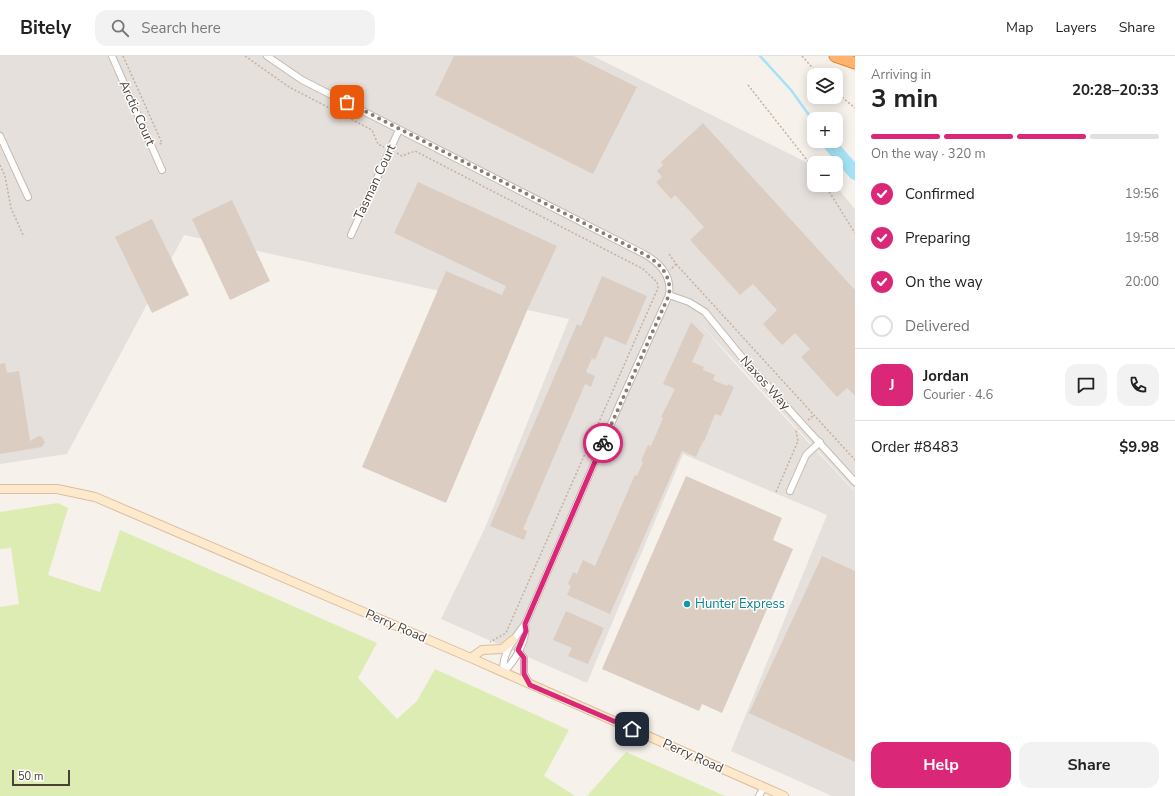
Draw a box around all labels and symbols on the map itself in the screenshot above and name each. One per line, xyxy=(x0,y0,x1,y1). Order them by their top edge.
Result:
street label: Arctic Court xyxy=(115,78,160,149)
pin xyxy=(330,85,364,119)
street label: Tasman Court xyxy=(350,141,400,223)
street label: Naxos Way xyxy=(736,352,794,414)
courier xyxy=(583,423,623,463)
place label: Hunter Express xyxy=(695,595,785,613)
marker: Hunter Express xyxy=(682,599,692,609)
street label: Perry Road xyxy=(363,605,429,647)
pin xyxy=(615,712,649,746)
street label: Perry Road xyxy=(660,735,726,777)
scale bar xyxy=(12,768,70,787)

